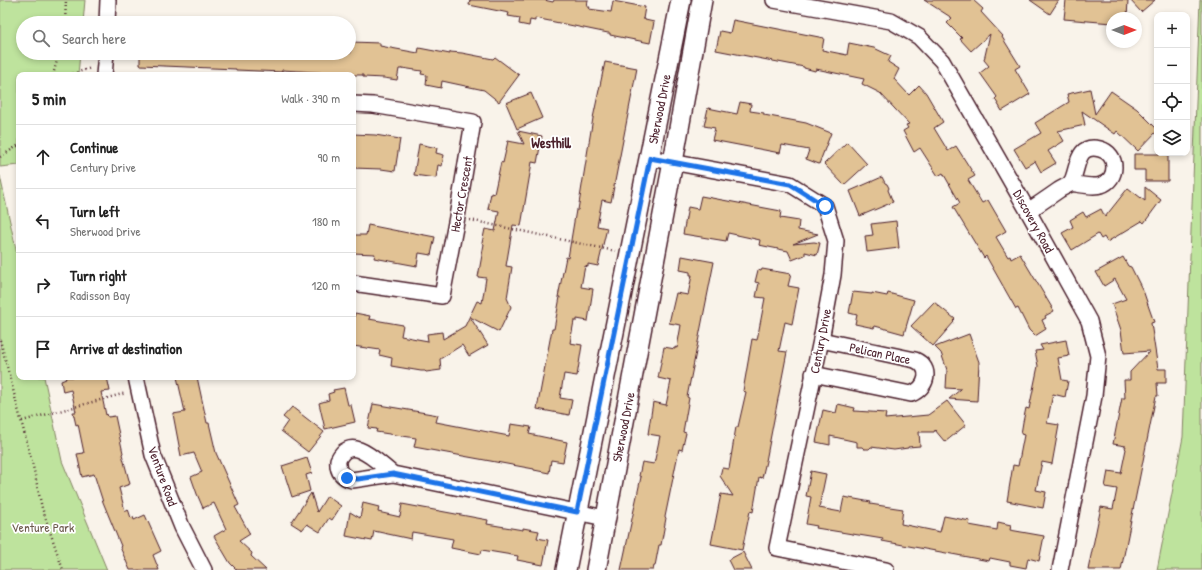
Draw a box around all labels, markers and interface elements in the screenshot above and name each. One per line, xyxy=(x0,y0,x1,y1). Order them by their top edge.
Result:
north arrow xyxy=(1106,12,1142,48)
map controls xyxy=(1154,12,1190,156)
button: + xyxy=(1154,12,1190,48)
search box xyxy=(16,16,356,60)
icon: search xyxy=(30,27,52,49)
text: Search here xyxy=(62,28,126,49)
button: − xyxy=(1154,48,1190,84)
street label: Sherwood Drive xyxy=(643,73,675,145)
button: locate xyxy=(1154,84,1190,120)
text: 5 min xyxy=(32,87,66,110)
text: Walk · 390 m xyxy=(281,89,340,107)
button: layers xyxy=(1154,120,1190,156)
district label: Westhill xyxy=(531,133,572,152)
text: Continue xyxy=(70,137,118,158)
icon: ahead xyxy=(32,146,54,168)
text: 90 m xyxy=(318,148,340,166)
street label: Hector Crescent xyxy=(445,154,477,233)
text: Century Drive xyxy=(70,158,136,176)
street label: Discovery Road xyxy=(1009,186,1059,256)
route start xyxy=(816,197,834,215)
text: Turn left xyxy=(70,201,120,222)
icon: left xyxy=(32,210,54,232)
text: 180 m xyxy=(312,212,340,230)
text: Sherwood Drive xyxy=(70,222,141,240)
text: Turn right xyxy=(70,265,126,286)
icon: right xyxy=(32,274,54,296)
text: 120 m xyxy=(312,276,340,294)
text: Radisson Bay xyxy=(70,286,130,304)
street label: Century Drive xyxy=(805,307,835,375)
icon: arrive xyxy=(32,338,54,360)
text: Arrive at destination xyxy=(70,338,182,359)
street label: Pelican Place xyxy=(848,338,912,368)
street label: Sherwood Drive xyxy=(607,391,639,463)
street label: Venture Road xyxy=(144,444,182,508)
route end xyxy=(338,469,356,487)
park label: Venture Park xyxy=(12,518,75,536)

